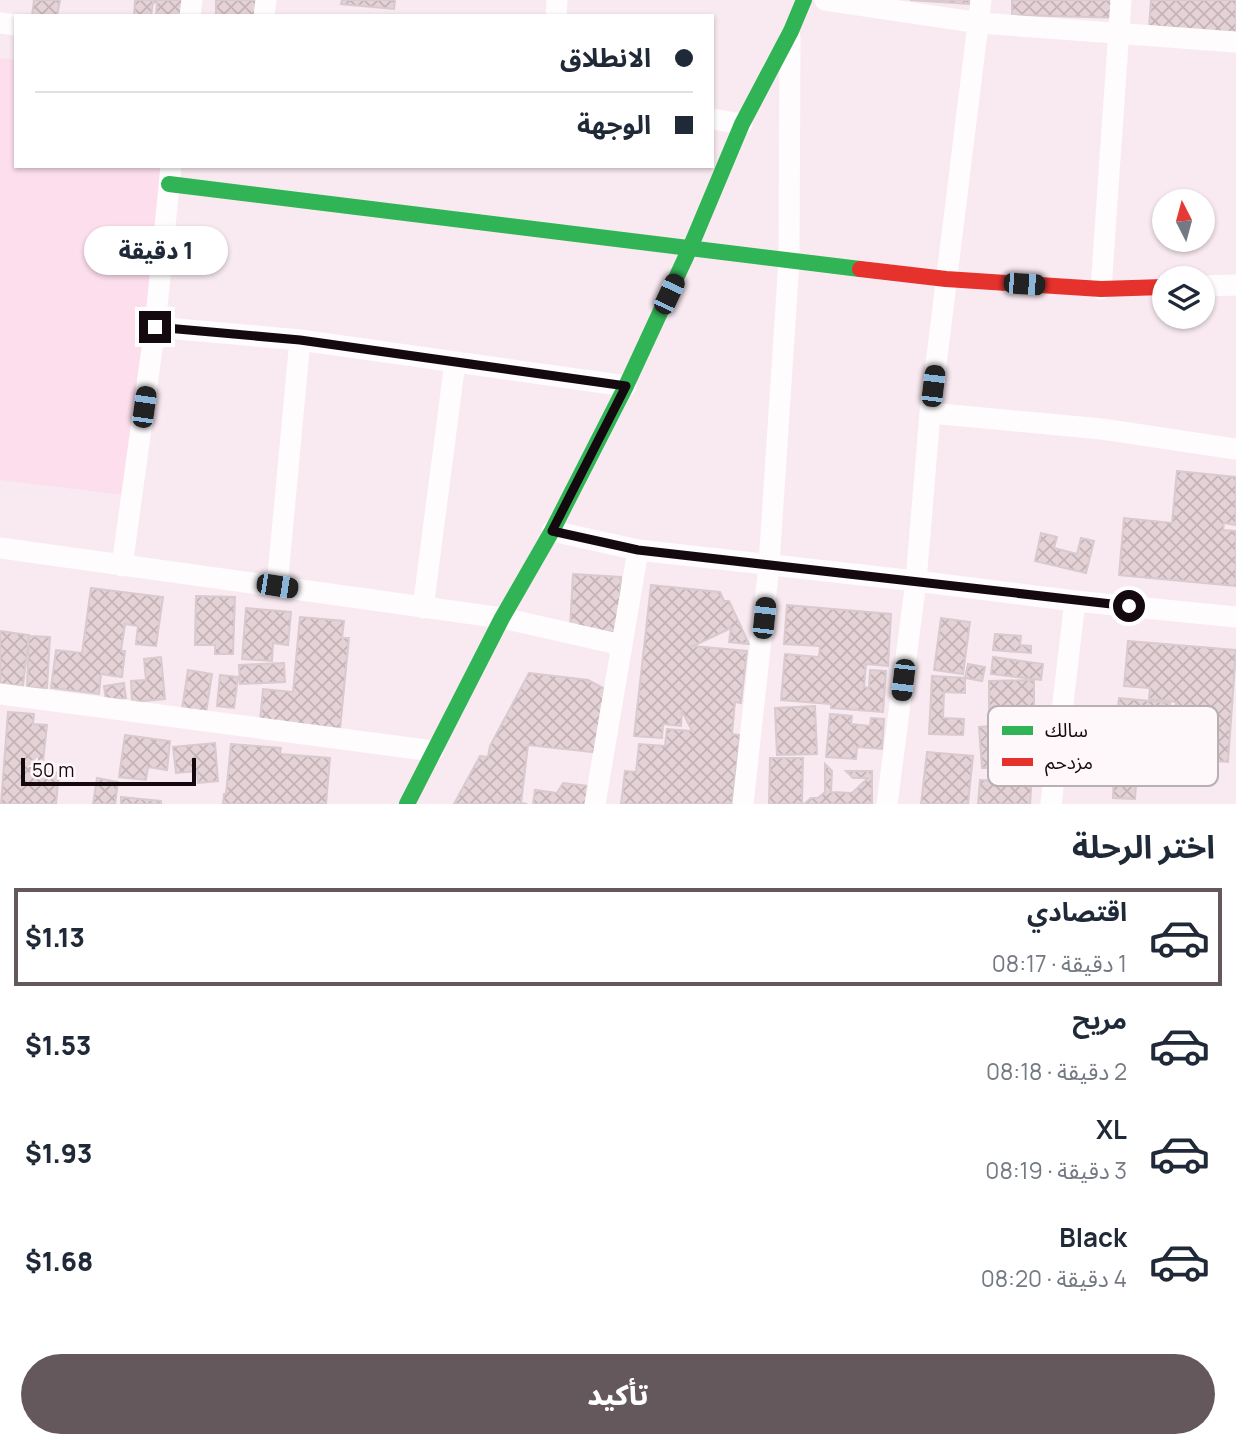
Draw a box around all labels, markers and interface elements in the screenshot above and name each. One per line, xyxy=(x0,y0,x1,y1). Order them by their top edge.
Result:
text: الانطلاق xyxy=(560,39,651,75)
text: الوجهة xyxy=(577,106,651,142)
north arrow xyxy=(1152,189,1214,252)
map controls xyxy=(1152,189,1215,329)
callout: 1 دقيقة xyxy=(83,226,227,274)
text: 1 دقيقة xyxy=(118,234,194,266)
button: layers xyxy=(1152,266,1215,329)
car xyxy=(651,271,688,317)
car xyxy=(1003,272,1046,296)
route end xyxy=(139,311,171,343)
car xyxy=(921,364,946,408)
car xyxy=(131,385,158,429)
car xyxy=(255,572,300,600)
route start xyxy=(1113,590,1145,622)
car xyxy=(752,596,777,640)
car xyxy=(891,658,916,702)
legend xyxy=(988,706,1218,786)
text: سالك xyxy=(1045,717,1088,743)
text: مزدحم xyxy=(1045,749,1093,777)
scale bar xyxy=(21,755,196,787)
text: 50 m xyxy=(32,757,74,783)
text: اختر الرحلة xyxy=(1072,824,1215,868)
text: اقتصادي xyxy=(1027,893,1127,929)
icon: car xyxy=(1148,906,1211,969)
text: $1.13 xyxy=(25,919,85,955)
text: 1 دقيقة · 08:17 xyxy=(992,947,1127,979)
text: مريح xyxy=(1072,1001,1127,1037)
icon: car xyxy=(1148,1014,1211,1077)
text: $1.53 xyxy=(25,1027,91,1063)
text: 2 دقيقة · 08:18 xyxy=(986,1055,1127,1087)
text: XL xyxy=(1096,1111,1127,1147)
icon: car xyxy=(1148,1122,1211,1185)
text: $1.93 xyxy=(25,1135,92,1171)
text: 3 دقيقة · 08:19 xyxy=(985,1154,1127,1186)
text: Black xyxy=(1059,1219,1127,1255)
icon: car xyxy=(1148,1230,1211,1293)
text: $1.68 xyxy=(25,1243,93,1279)
text: 4 دقيقة · 08:20 xyxy=(981,1262,1127,1294)
button: تأكيد xyxy=(21,1354,1215,1434)

